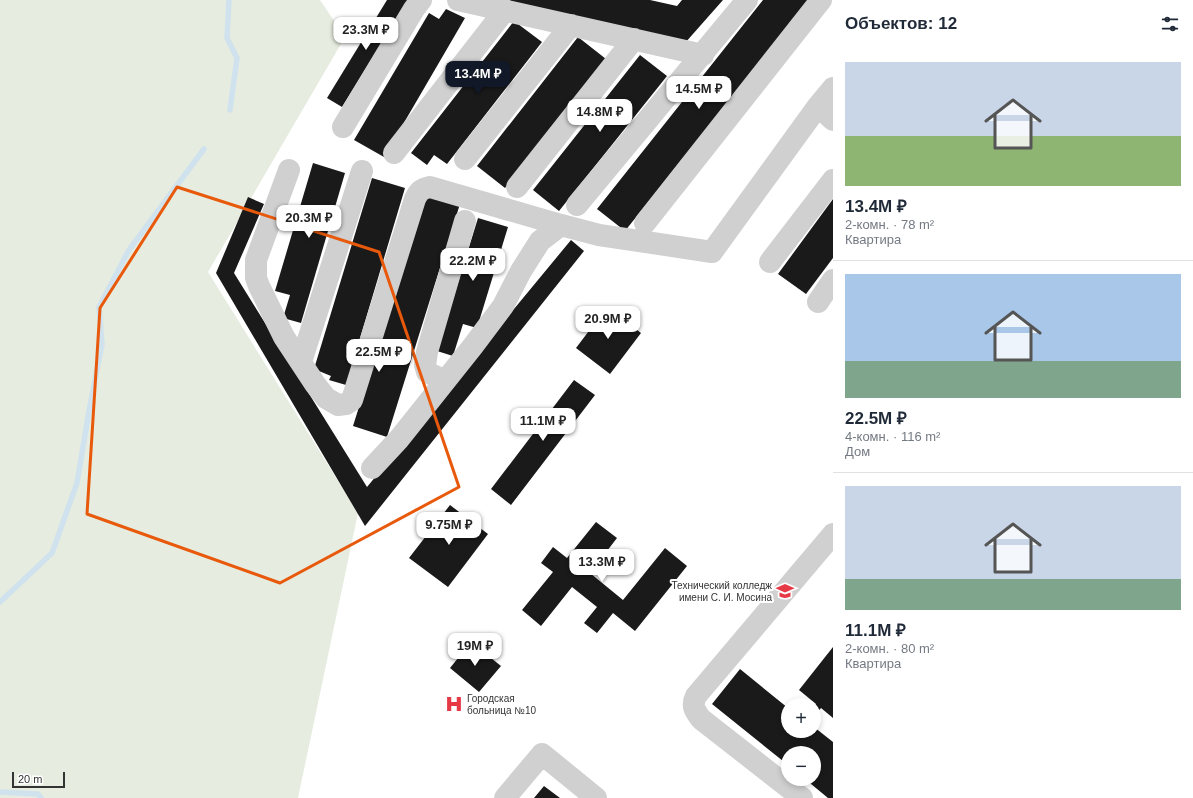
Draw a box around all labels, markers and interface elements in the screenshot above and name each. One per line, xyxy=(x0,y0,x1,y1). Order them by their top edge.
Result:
icon: filters xyxy=(1159,13,1181,35)
text: Объектов: 12 xyxy=(845,14,957,33)
pin: 23.3M ₽ xyxy=(329,17,403,51)
text: 23.3M ₽ xyxy=(342,22,390,37)
pin: 13.4M ₽ xyxy=(441,61,515,95)
text: 13.4M ₽ xyxy=(454,66,502,81)
pin: 14.5M ₽ xyxy=(662,76,736,110)
text: 14.5M ₽ xyxy=(675,81,723,96)
icon: home xyxy=(977,88,1049,160)
pin: 14.8M ₽ xyxy=(563,99,637,133)
text: 14.8M ₽ xyxy=(576,104,624,119)
text: 13.4M ₽ xyxy=(845,197,907,216)
pin: 20.3M ₽ xyxy=(272,205,346,239)
text: 20.3M ₽ xyxy=(285,210,333,225)
text: 2-комн. · 78 m² xyxy=(845,217,934,232)
text: Квартира xyxy=(845,232,901,247)
pin: 22.2M ₽ xyxy=(436,248,510,282)
text: 22.2M ₽ xyxy=(449,253,497,268)
icon: home xyxy=(977,300,1049,372)
pin: 20.9M ₽ xyxy=(571,306,645,340)
text: 20.9M ₽ xyxy=(584,311,632,326)
pin: 22.5M ₽ xyxy=(342,339,416,373)
text: 22.5M ₽ xyxy=(355,344,403,359)
pin: 11.1M ₽ xyxy=(506,408,580,442)
text: 22.5M ₽ xyxy=(845,409,907,428)
text: 11.1M ₽ xyxy=(520,413,566,428)
text: 4-комн. · 116 m² xyxy=(845,429,940,444)
text: Дом xyxy=(845,444,870,459)
pin: 9.75M ₽ xyxy=(412,512,486,546)
icon: home xyxy=(977,512,1049,584)
text: 9.75M ₽ xyxy=(425,517,473,532)
pin: 13.3M ₽ xyxy=(565,549,639,583)
text: 13.3M ₽ xyxy=(578,554,626,569)
place label: Технический колледж имени С. И. Мосина xyxy=(672,580,772,603)
school or university icon: Технический колледж имени С. И. Мосина xyxy=(775,581,795,601)
text: 11.1M ₽ xyxy=(845,621,906,640)
pin: 19M ₽ xyxy=(447,633,503,667)
text: 19M ₽ xyxy=(457,638,493,653)
text: 2-комн. · 80 m² xyxy=(845,641,934,656)
text: Квартира xyxy=(845,656,901,671)
place label: Городская больница №10 xyxy=(467,693,537,716)
hospital icon: Городская больница №10 xyxy=(444,694,464,714)
map controls xyxy=(781,698,821,786)
button: + xyxy=(781,698,821,738)
button: − xyxy=(781,746,821,786)
scale bar xyxy=(12,770,65,789)
text: 20 m xyxy=(18,773,42,785)

